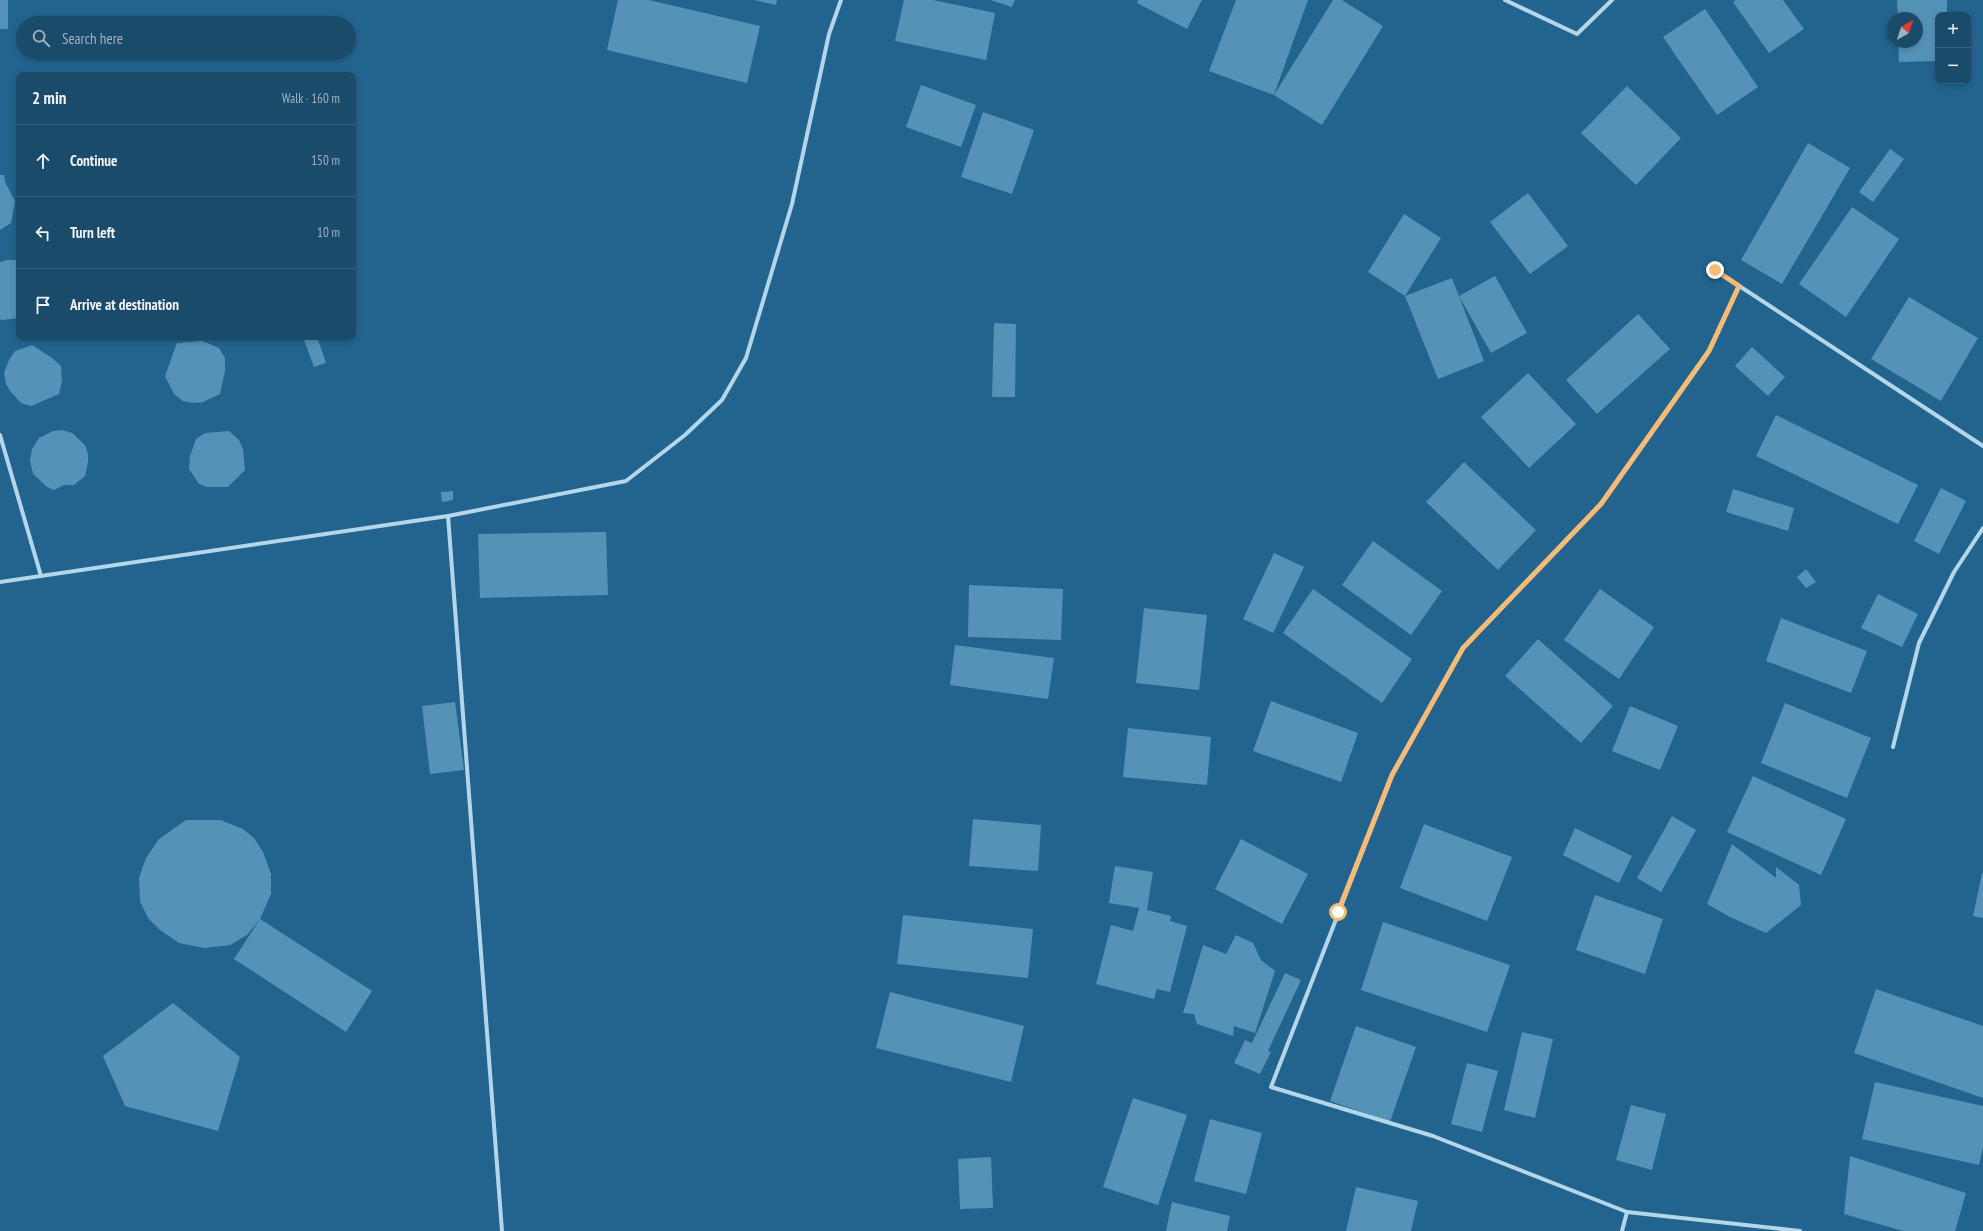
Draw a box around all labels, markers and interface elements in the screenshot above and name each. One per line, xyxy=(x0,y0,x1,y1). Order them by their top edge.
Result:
north arrow xyxy=(1887,12,1923,48)
map controls xyxy=(1935,12,1971,84)
button: + xyxy=(1935,12,1971,48)
search box xyxy=(16,16,356,60)
icon: search xyxy=(30,27,52,49)
text: Search here xyxy=(62,29,123,48)
button: − xyxy=(1935,48,1971,84)
text: 2 min xyxy=(32,87,66,109)
text: Walk · 160 m xyxy=(282,90,340,107)
icon: ahead xyxy=(32,150,54,172)
text: Continue xyxy=(70,151,117,170)
text: 150 m xyxy=(311,152,340,169)
icon: left xyxy=(32,222,54,244)
text: Turn left xyxy=(70,223,115,242)
text: 10 m xyxy=(317,224,340,241)
route end xyxy=(1706,261,1724,279)
icon: arrive xyxy=(32,294,54,316)
text: Arrive at destination xyxy=(70,295,179,314)
route start xyxy=(1329,903,1347,921)

